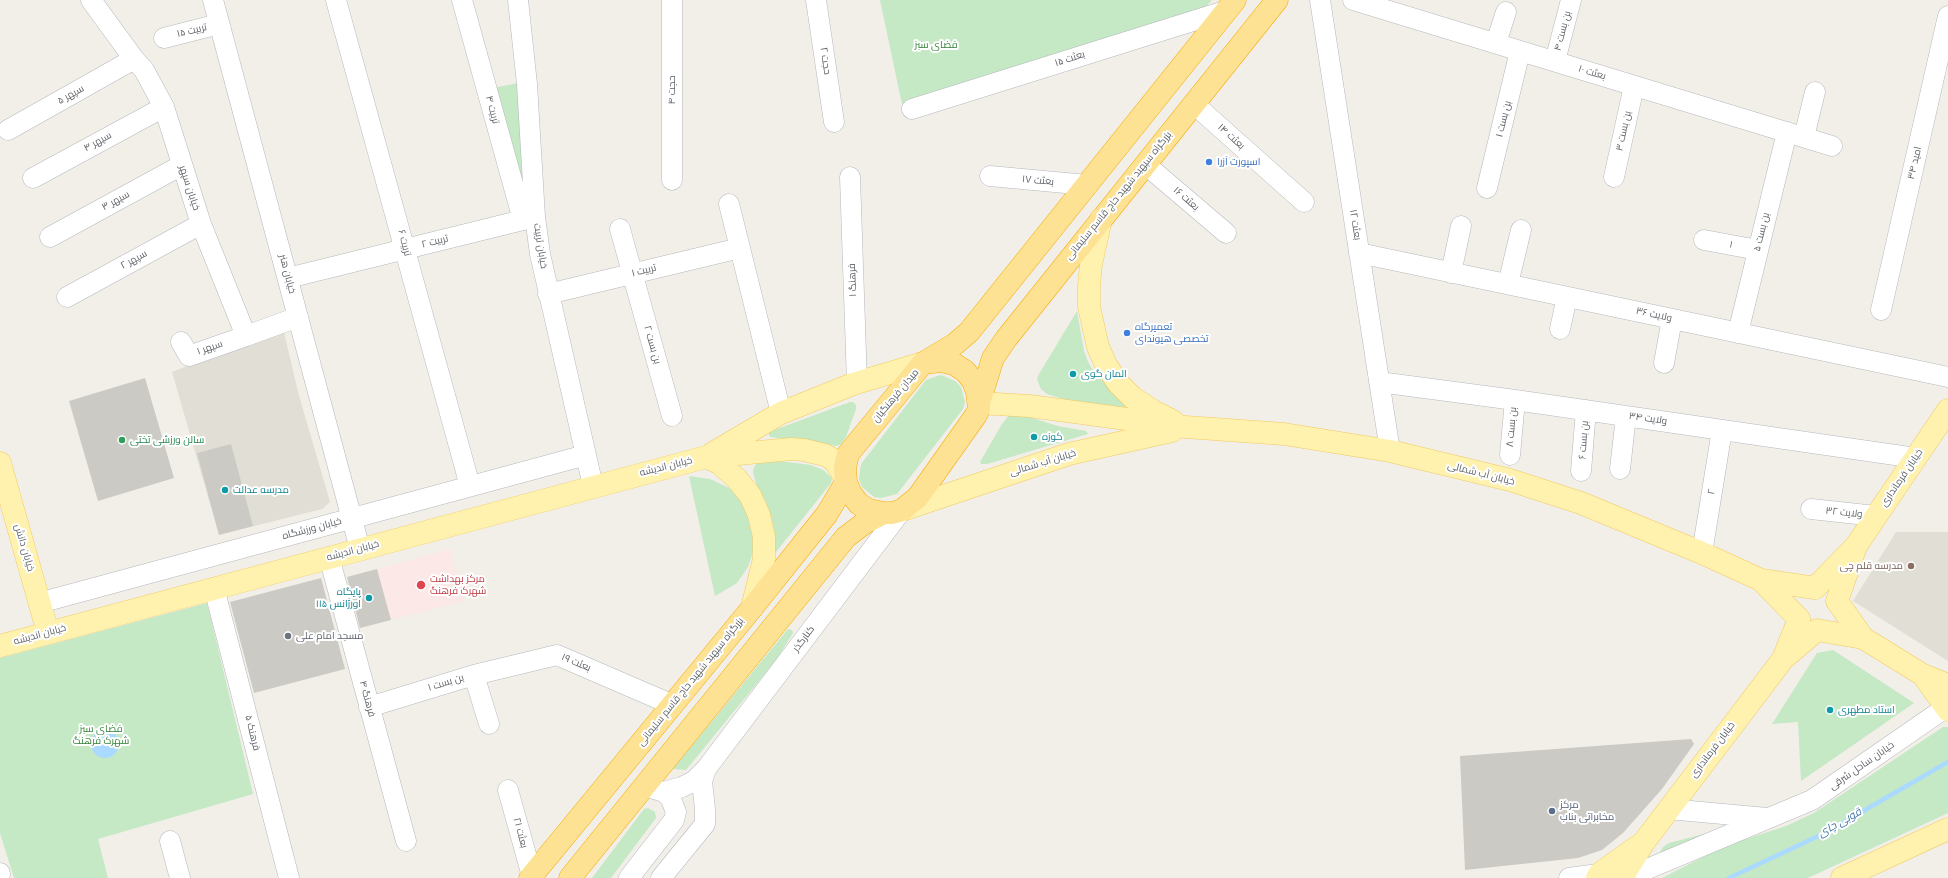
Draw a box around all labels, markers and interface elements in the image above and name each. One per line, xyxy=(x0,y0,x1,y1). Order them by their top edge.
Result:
street label: بن بست ۴ xyxy=(1552,10,1574,52)
street label: تربیت ۱۵ xyxy=(176,21,208,41)
park label: فضای سبز xyxy=(914,39,958,51)
street label: حجت ۲ xyxy=(817,46,833,76)
street label: بعثت ۱۵ xyxy=(1053,48,1087,70)
street label: بعثت ۱۰ xyxy=(1577,63,1607,83)
street label: حجت ۴ xyxy=(666,76,678,104)
street label: سپهر ۵ xyxy=(56,83,86,107)
street label: تربیت ۴ xyxy=(483,95,501,125)
street label: بن بست ۱ xyxy=(1494,100,1514,138)
street label: بن بست ۳ xyxy=(1614,110,1634,152)
street label: بعثت ۱۴ xyxy=(1215,122,1247,152)
street label: سپهر ۴ xyxy=(82,129,114,155)
street label: بزرگراه سپهبد شهید حاج قاسم سلیمانی xyxy=(1063,129,1175,263)
street label: امید ۳۴ xyxy=(1905,145,1925,181)
place label: اسپورت آزرا xyxy=(1217,156,1260,168)
marker: اسپورت آزرا xyxy=(1204,157,1214,167)
street label: خیابان سپهر xyxy=(176,164,202,212)
street label: بعثت ۱۷ xyxy=(1022,174,1054,188)
street label: بعثت ۱۶ xyxy=(1171,184,1201,214)
street label: سپهر ۳ xyxy=(100,188,132,214)
street label: بعثت ۱۲ xyxy=(1347,209,1363,241)
street label: بن بست ۵ xyxy=(1751,211,1773,253)
street label: خیابان تربیت xyxy=(531,223,549,269)
street label: تربیت ۶ xyxy=(395,229,413,257)
street label: تربیت ۲ xyxy=(420,233,450,251)
street label: ۱ xyxy=(1728,239,1734,251)
street label: سپهر ۲ xyxy=(119,248,149,272)
street label: خیابان هنر xyxy=(276,253,298,295)
street label: تربیت ۱ xyxy=(630,262,658,280)
street label: فرهنگ ۱ xyxy=(846,263,860,297)
street label: ولایت ۳۶ xyxy=(1635,305,1673,325)
place label: تعمیرگاه تخصصی هیوندای xyxy=(1135,321,1208,344)
street label: بن بست ۲ xyxy=(641,324,663,366)
marker: تعمیرگاه تخصصی هیوندای xyxy=(1122,328,1132,338)
street label: سپهر ۱ xyxy=(196,338,224,358)
street label: میدان فرهنگیان xyxy=(870,367,922,425)
place label: المان گوی xyxy=(1081,368,1127,380)
marker: المان گوی xyxy=(1068,369,1078,379)
street label: بن بست ۸ xyxy=(1504,406,1520,448)
street label: ولایت ۳۴ xyxy=(1628,410,1668,428)
street label: بن بست ۶ xyxy=(1577,420,1591,460)
place label: کوزه xyxy=(1042,431,1062,443)
marker: کوزه xyxy=(1029,432,1039,442)
place label: سالن ورزشی تختی xyxy=(130,434,204,446)
marker: سالن ورزشی تختی xyxy=(117,435,127,445)
street label: خیابان آب شمالی xyxy=(1008,447,1078,479)
street label: خیابان فرمانداری xyxy=(1878,447,1926,509)
street label: خیابان اندیشه xyxy=(638,455,694,479)
street label: خیابان آب شمالی xyxy=(1446,460,1516,488)
place label: مدرسه عدالت xyxy=(233,484,289,496)
marker: مدرسه عدالت xyxy=(220,485,230,495)
street label: ۲ xyxy=(1706,488,1718,496)
street label: ولایت ۳۲ xyxy=(1825,505,1863,521)
street label: خیابان ورزشگاه xyxy=(281,515,343,543)
street label: خیابان دانش xyxy=(11,523,37,573)
street label: خیابان اندیشه xyxy=(325,538,381,564)
place label: مدرسه قلم چی xyxy=(1839,560,1903,572)
marker: مدرسه قلم چی xyxy=(1906,561,1916,571)
place label: مرکز بهداشت شهرک فرهنگ xyxy=(430,573,486,596)
marker: مرکز بهداشت شهرک فرهنگ xyxy=(415,579,427,591)
place label: پایگاه اورژانس ۱۱۵ xyxy=(316,586,361,610)
marker: پایگاه اورژانس ۱۱۵ xyxy=(364,593,374,603)
street label: بزرگراه سپهبد شهید حاج قاسم سلیمانی xyxy=(635,615,747,749)
street label: خیابان اندیشه xyxy=(12,622,68,648)
street label: کنارگذر xyxy=(790,624,818,654)
place label: مسجد امام علی xyxy=(296,630,364,642)
marker: مسجد امام علی xyxy=(283,631,293,641)
street label: بعثت ۱۹ xyxy=(559,651,593,675)
street label: بن بست ۱ xyxy=(426,672,466,694)
street label: فرهنگ ۴ xyxy=(356,679,378,719)
place label: استاد مطهری xyxy=(1838,704,1895,716)
marker: استاد مطهری xyxy=(1825,705,1835,715)
street label: فرهنک ۵ xyxy=(242,714,262,752)
street label: خیابان فرمانداری xyxy=(1688,720,1738,780)
park label: فضای سبز شهرک فرهنگ xyxy=(73,723,129,746)
street label: خیابان ساحل شرقی xyxy=(1827,739,1897,793)
place label: مرکز مخابراتی بناب xyxy=(1560,799,1614,822)
marker: مرکز مخابراتی بناب xyxy=(1547,806,1557,816)
water label: قوبی چای xyxy=(1816,806,1864,840)
street label: بعثت ۲۱ xyxy=(510,816,530,850)

